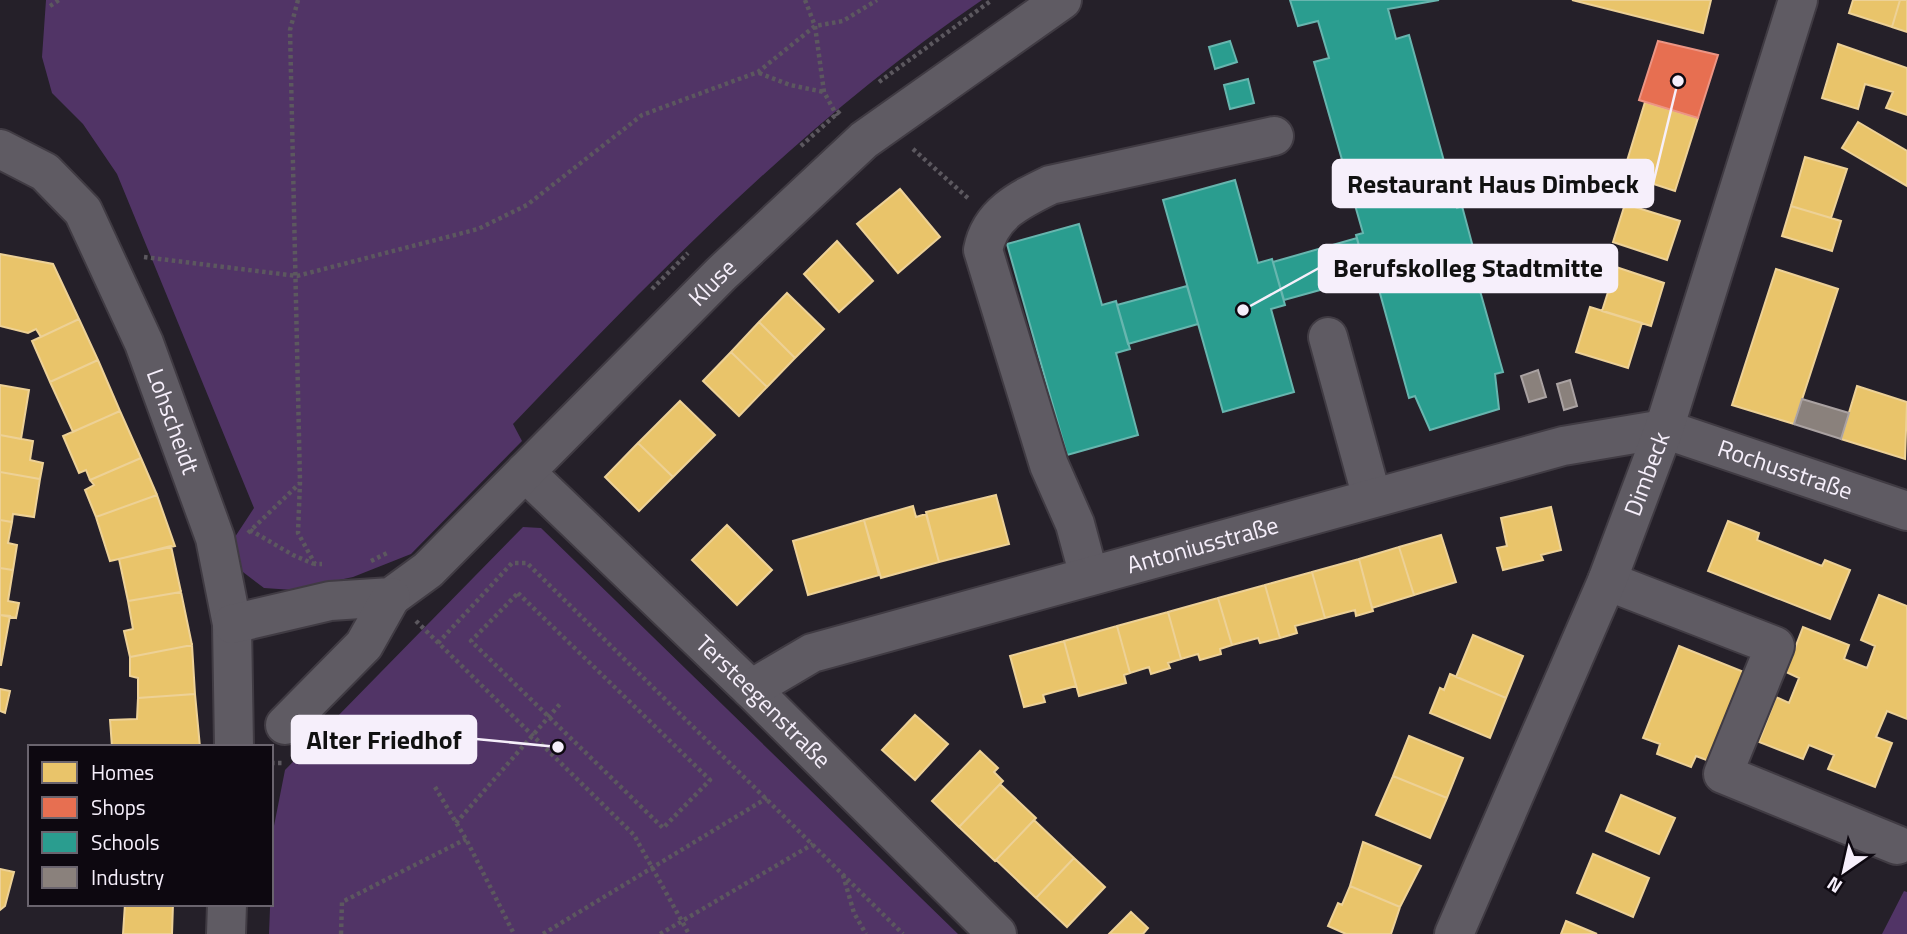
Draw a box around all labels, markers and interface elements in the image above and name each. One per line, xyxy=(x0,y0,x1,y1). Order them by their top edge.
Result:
callout: Restaurant Haus Dimbeck xyxy=(1333,160,1653,207)
text: Restaurant Haus Dimbeck xyxy=(1347,164,1640,203)
callout: Berufskolleg Stadtmitte xyxy=(1319,245,1617,292)
text: Berufskolleg Stadtmitte xyxy=(1333,248,1603,287)
street label: Kluse xyxy=(680,250,744,314)
street label: Lohscheidt xyxy=(138,363,209,480)
street label: Dimbeck xyxy=(1614,426,1679,521)
street label: Rochusstraße xyxy=(1713,429,1858,508)
street label: Antoniusstraße xyxy=(1122,506,1282,582)
street label: Tersteegenstraße xyxy=(688,626,840,776)
callout: Alter Friedhof xyxy=(292,716,476,763)
text: Alter Friedhof xyxy=(306,720,462,759)
legend xyxy=(28,745,273,906)
text: Homes xyxy=(91,756,154,788)
text: Shops xyxy=(91,791,146,823)
text: Schools xyxy=(91,826,160,858)
north arrow xyxy=(1809,836,1879,906)
text: Industry xyxy=(91,861,164,893)
text: N xyxy=(1821,870,1848,901)

